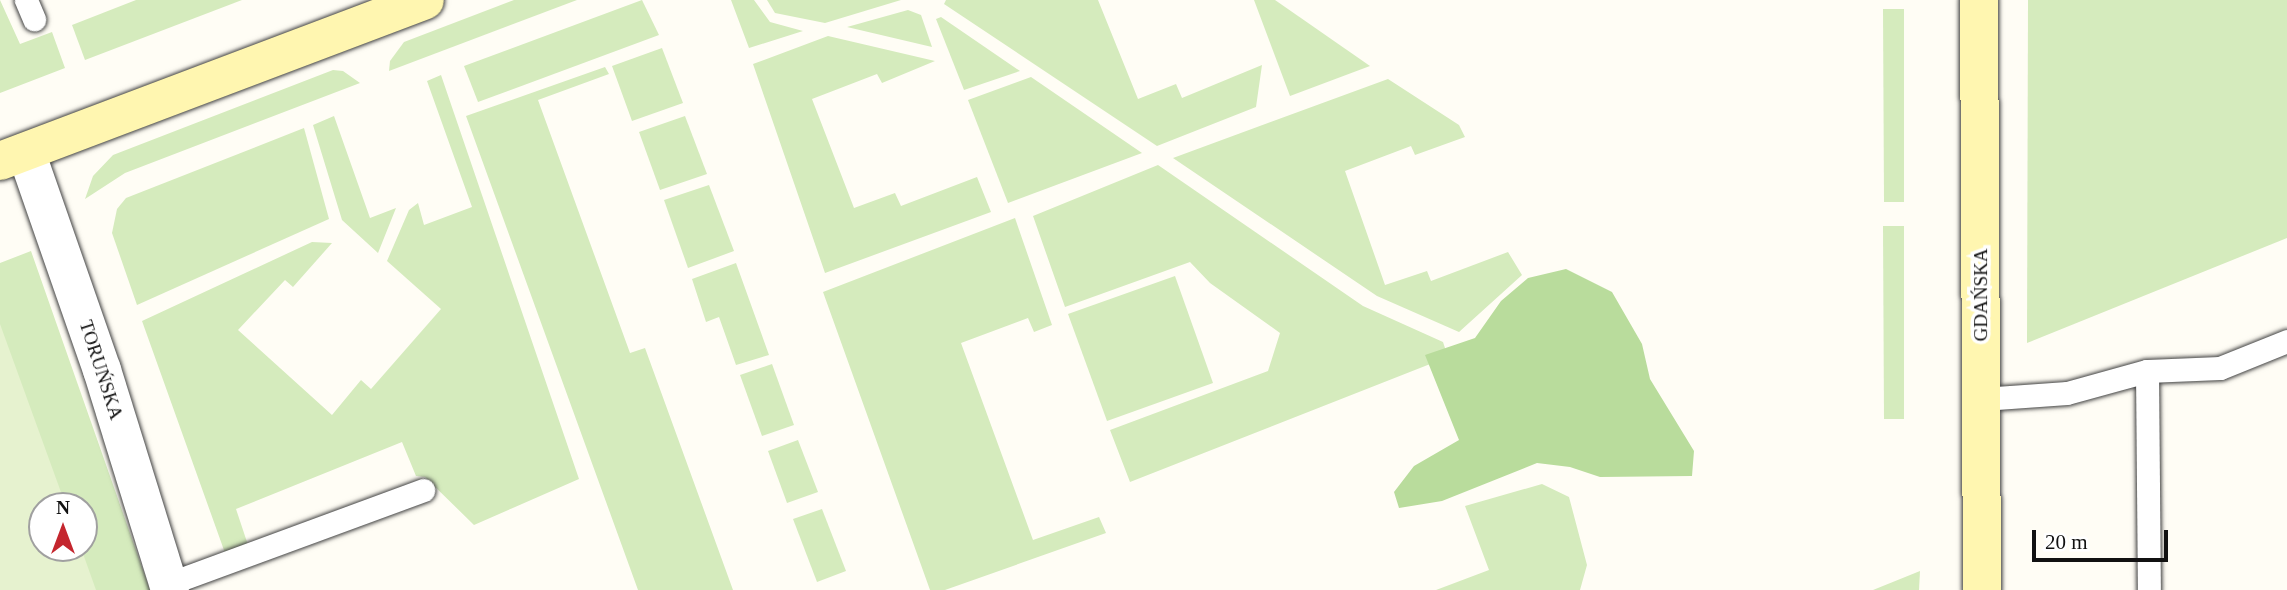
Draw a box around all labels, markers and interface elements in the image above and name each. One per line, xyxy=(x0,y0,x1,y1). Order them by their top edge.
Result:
street label: GDAŃSKA xyxy=(1970,249,1992,341)
street label: TORUŃSKA xyxy=(74,317,128,423)
north arrow xyxy=(28,492,98,562)
text: N xyxy=(56,497,70,518)
scale bar xyxy=(2035,516,2172,560)
text: 20 m xyxy=(2045,530,2088,554)

